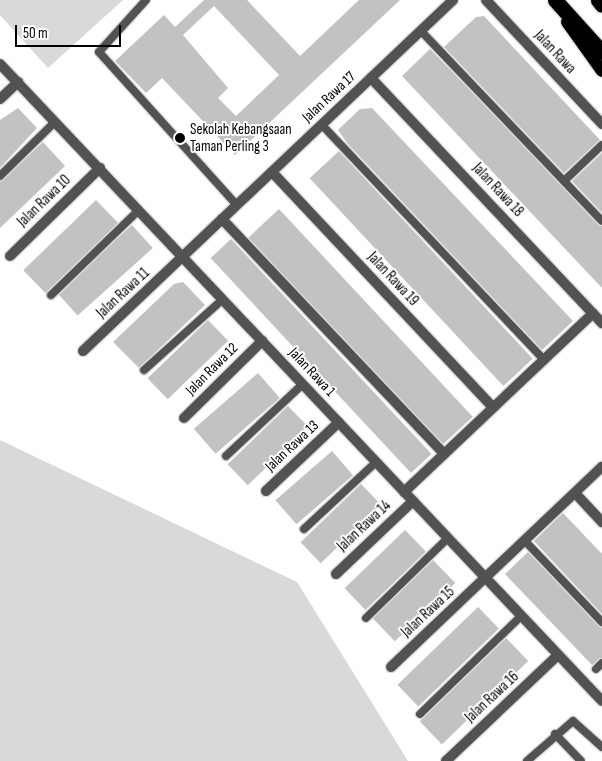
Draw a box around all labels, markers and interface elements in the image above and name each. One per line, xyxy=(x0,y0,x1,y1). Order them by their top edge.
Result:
scale bar xyxy=(18,15,124,47)
text: 50 m xyxy=(23,24,48,43)
street label: Jalan Rawa xyxy=(530,27,580,77)
street label: Jalan Rawa 17 xyxy=(299,68,359,126)
place label: Sekolah Kebangsaan Taman Perling 3 xyxy=(190,120,292,155)
marker: Sekolah Kebangsaan Taman Perling 3 xyxy=(174,132,186,144)
street label: Jalan Rawa 18 xyxy=(469,159,527,221)
street label: Jalan Rawa 10 xyxy=(14,171,74,231)
street label: Jalan Rawa 19 xyxy=(364,248,422,310)
street label: Jalan Rawa 11 xyxy=(93,264,153,322)
street label: Jalan Rawa 12 xyxy=(182,339,242,399)
street label: Jalan Rawa 1 xyxy=(285,344,339,400)
street label: Jalan Rawa 13 xyxy=(262,417,322,475)
street label: Jalan Rawa 14 xyxy=(334,497,394,555)
street label: Jalan Rawa 15 xyxy=(398,583,458,641)
street label: Jalan Rawa 16 xyxy=(461,668,523,726)

